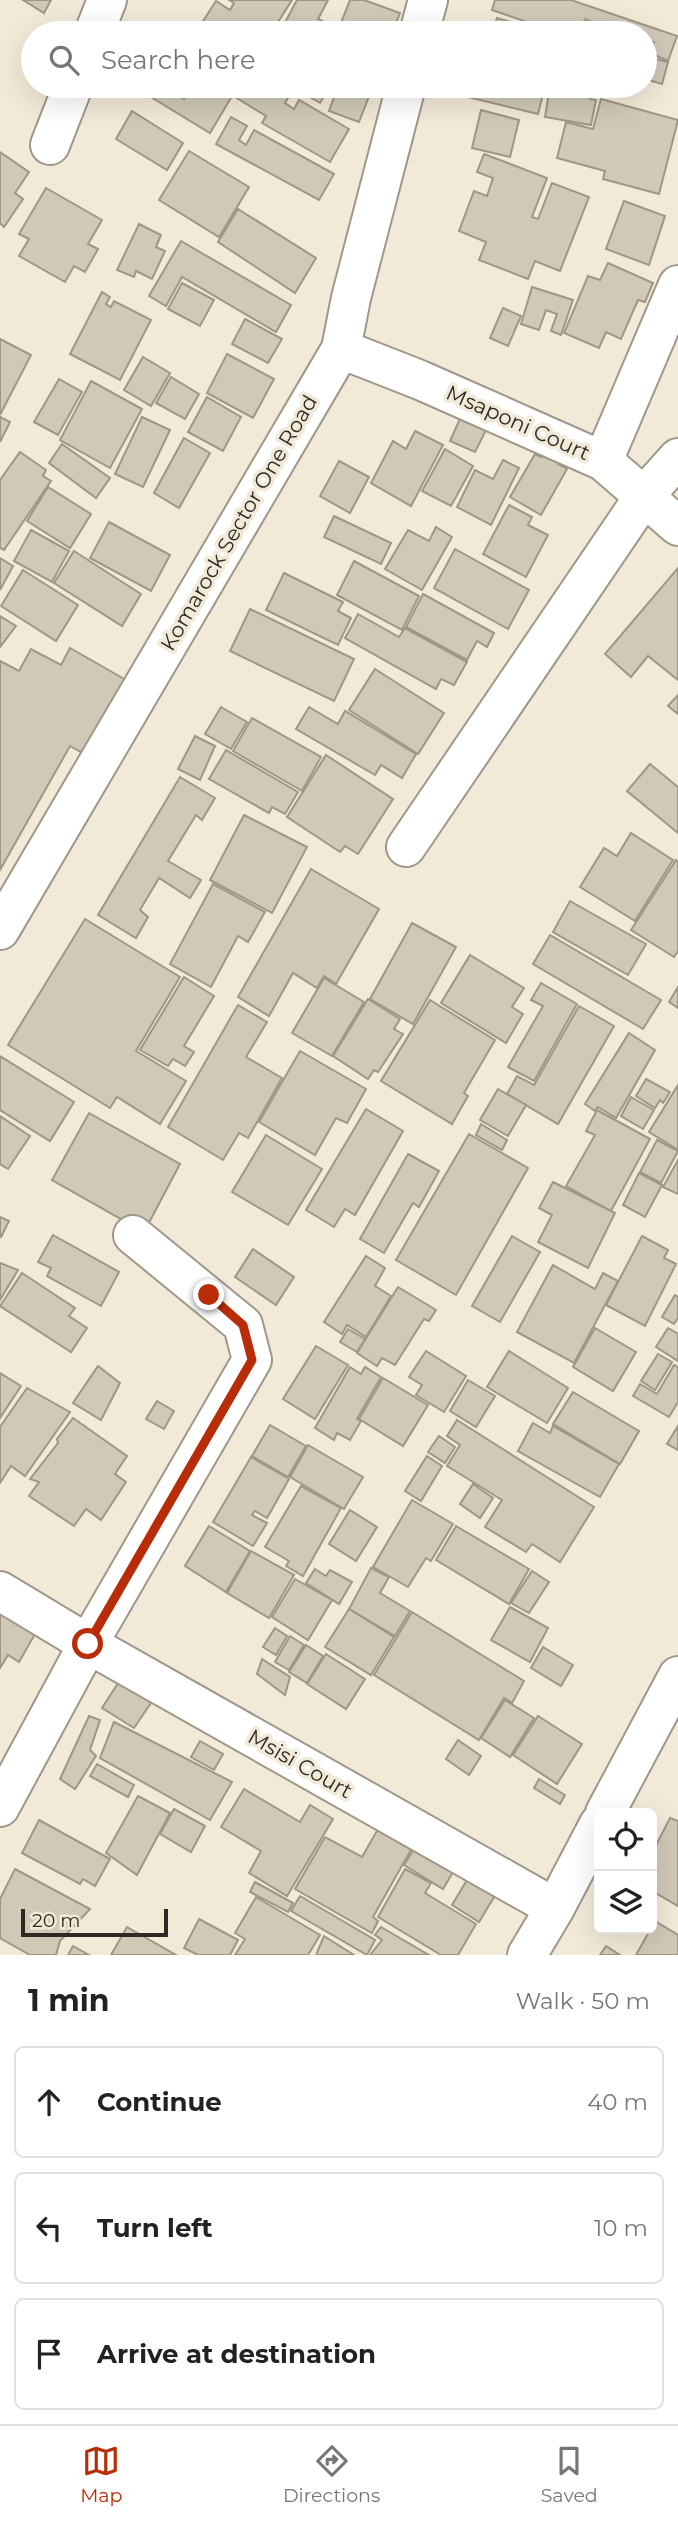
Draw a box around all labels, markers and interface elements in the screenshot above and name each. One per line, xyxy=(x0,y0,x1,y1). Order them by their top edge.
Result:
search box xyxy=(21,21,657,98)
icon: search xyxy=(45,41,83,79)
text: Search here xyxy=(101,44,256,76)
street label: Msaponi Court xyxy=(443,380,594,465)
street label: Komarock Sector One Road xyxy=(155,390,322,655)
route end xyxy=(193,1279,224,1310)
route start xyxy=(72,1628,103,1659)
street label: Msisi Court xyxy=(244,1724,357,1803)
map controls xyxy=(594,1808,657,1934)
button: locate xyxy=(594,1808,657,1871)
button: layers xyxy=(594,1871,657,1934)
scale bar xyxy=(21,1906,168,1938)
text: 20 m xyxy=(32,1909,80,1932)
text: 1 min xyxy=(28,1982,109,2019)
text: Walk · 50 m xyxy=(516,1987,650,2015)
icon: ahead xyxy=(30,2083,68,2121)
text: Continue xyxy=(97,2086,222,2118)
text: 40 m xyxy=(587,2088,648,2116)
icon: left xyxy=(30,2209,68,2247)
text: Turn left xyxy=(97,2212,213,2244)
text: 10 m xyxy=(594,2214,648,2242)
icon: arrive xyxy=(30,2335,68,2373)
text: Arrive at destination xyxy=(97,2338,376,2370)
tab: Map xyxy=(80,2442,122,2507)
tab: Directions xyxy=(283,2442,380,2507)
tab: Saved xyxy=(541,2442,598,2507)

